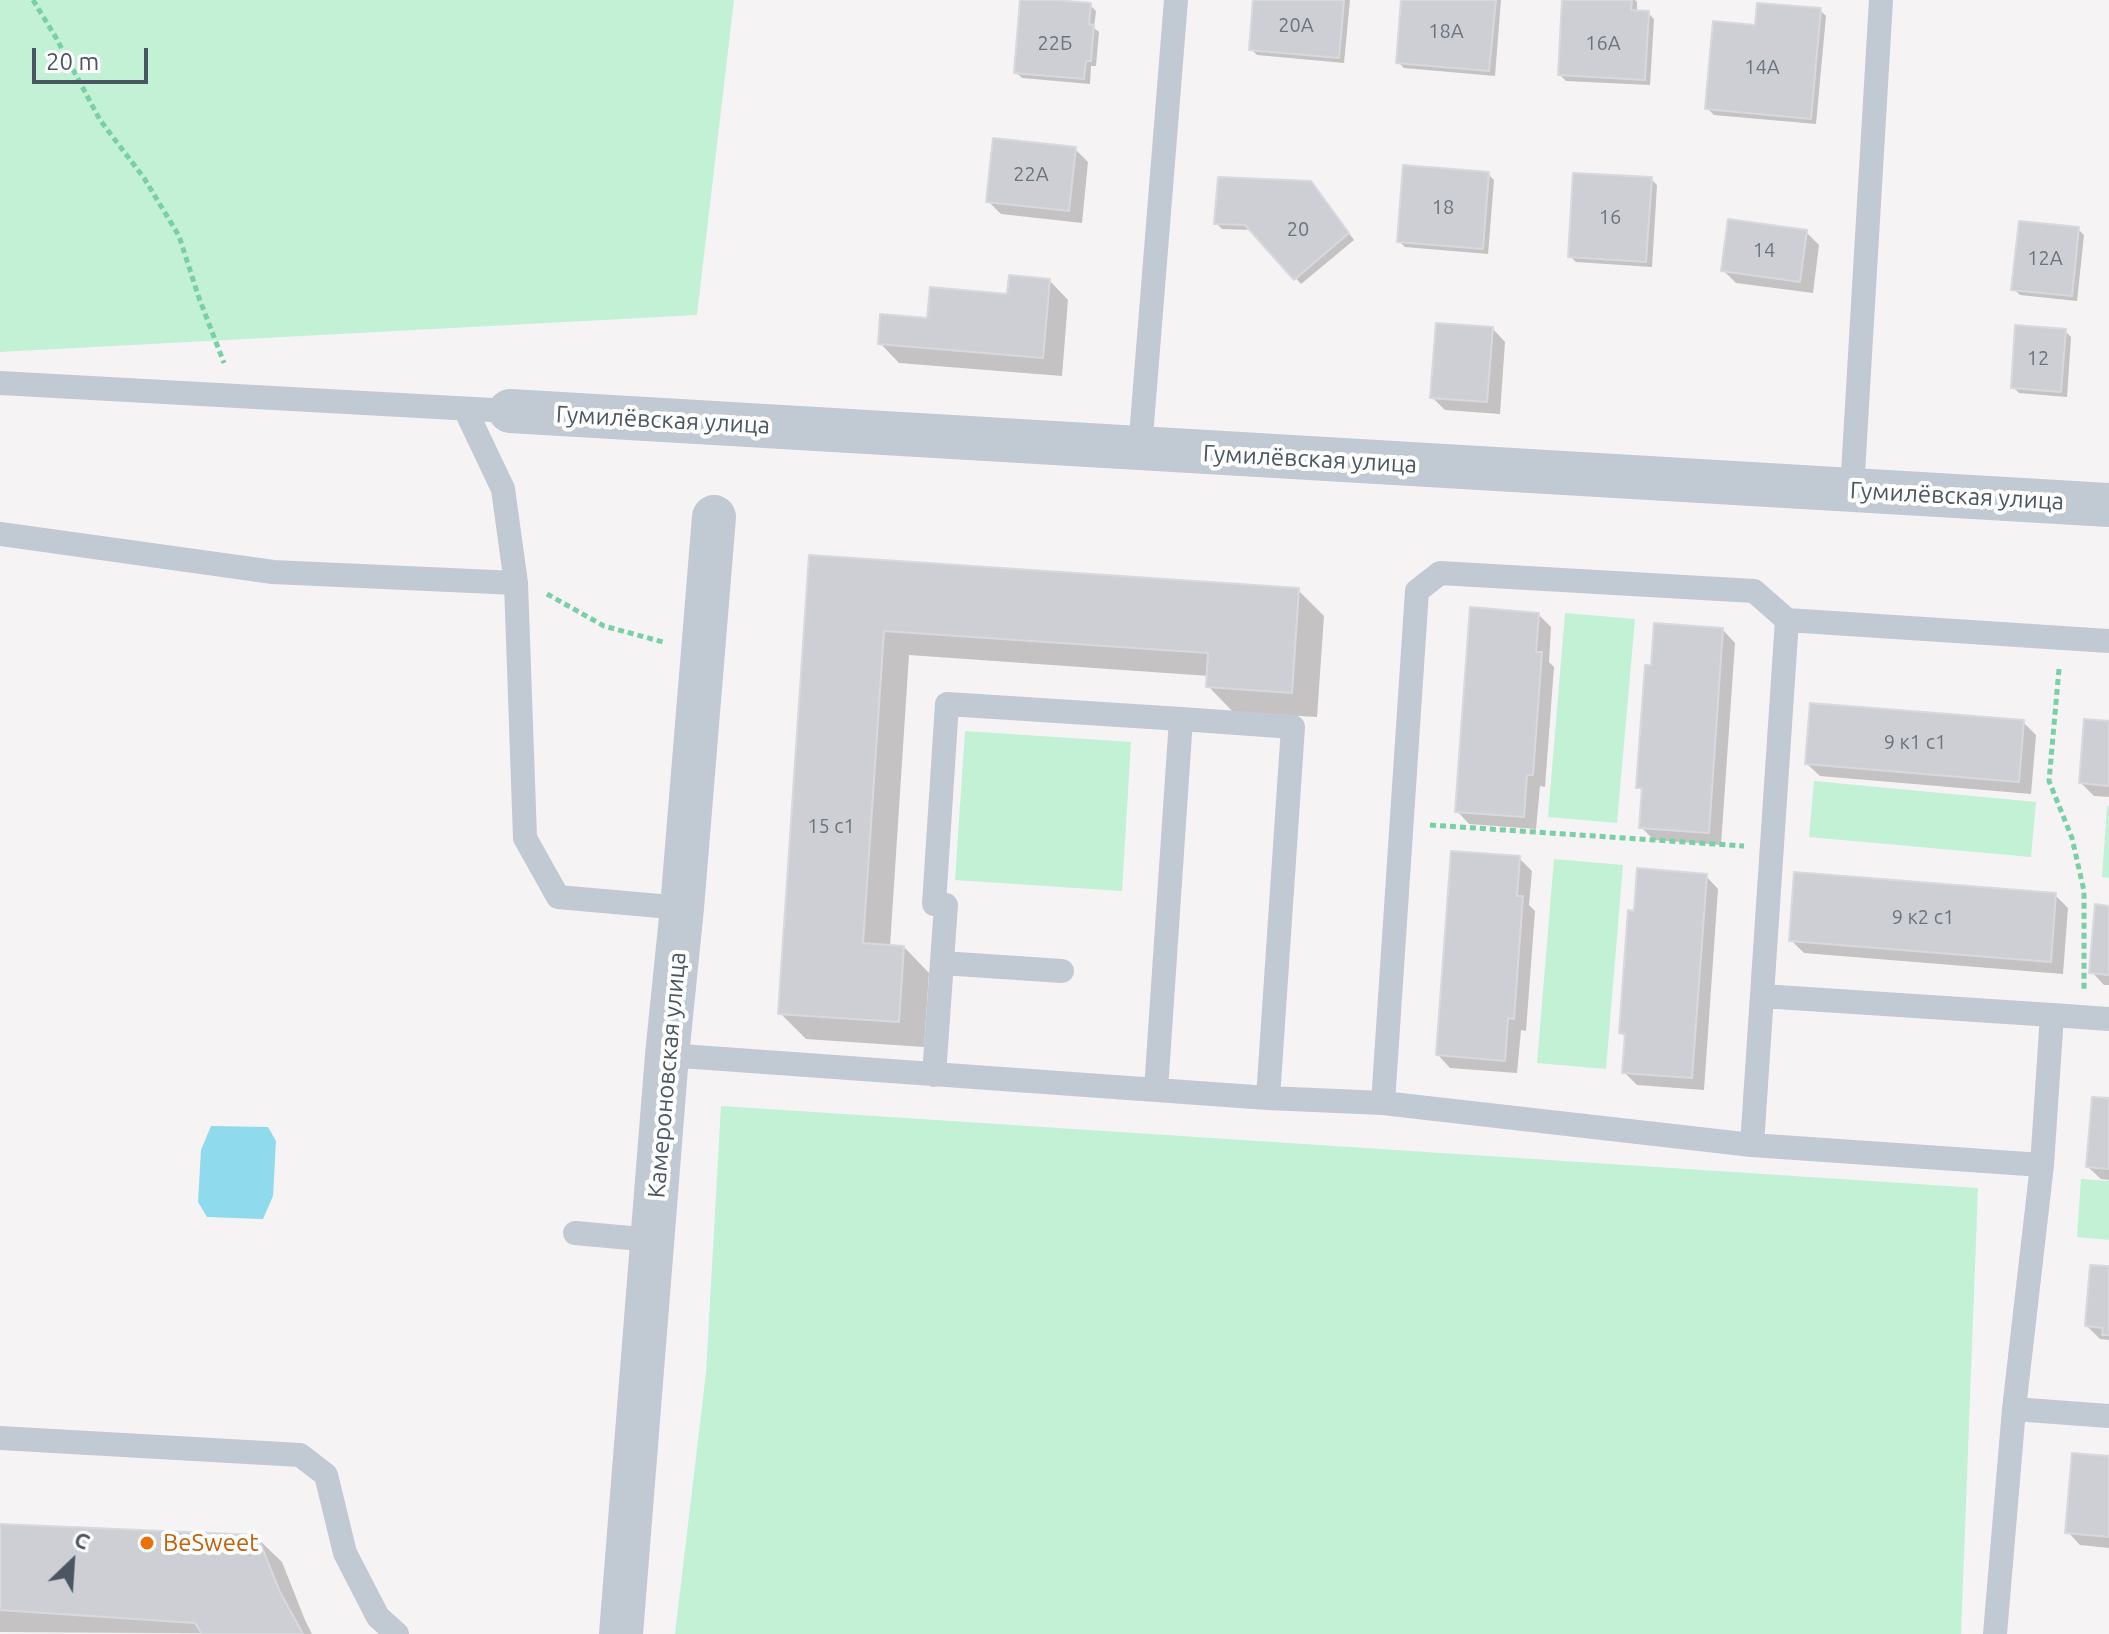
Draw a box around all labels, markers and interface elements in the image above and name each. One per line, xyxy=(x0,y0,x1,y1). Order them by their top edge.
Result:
house number: 20А xyxy=(1278,13,1314,37)
house number: 18А xyxy=(1428,19,1464,43)
house number: 22Б xyxy=(1038,31,1072,55)
house number: 16А xyxy=(1585,31,1621,55)
scale bar xyxy=(36,32,152,82)
text: 20 m xyxy=(46,48,99,75)
house number: 14А xyxy=(1744,55,1780,79)
house number: 22А xyxy=(1013,162,1049,186)
house number: 18 xyxy=(1432,195,1454,219)
house number: 16 xyxy=(1599,205,1621,229)
house number: 20 xyxy=(1287,217,1309,241)
house number: 14 xyxy=(1753,238,1775,262)
house number: 12А xyxy=(2027,246,2063,270)
house number: 12 xyxy=(2027,346,2049,370)
street label: Гумилёвская улица xyxy=(555,400,771,440)
street label: Гумилёвская улица xyxy=(1202,439,1418,479)
street label: Гумилёвская улица xyxy=(1849,476,2065,516)
house number: 9 к1 с1 xyxy=(1884,730,1946,754)
house number: 15 с1 xyxy=(807,814,855,838)
house number: 9 к2 c1 xyxy=(1892,905,1954,929)
street label: Камероновская улица xyxy=(642,951,692,1199)
north arrow xyxy=(32,1522,112,1602)
text: С xyxy=(71,1525,94,1554)
place label: BeSweet xyxy=(163,1529,259,1557)
marker: BeSweet xyxy=(138,1534,156,1552)

